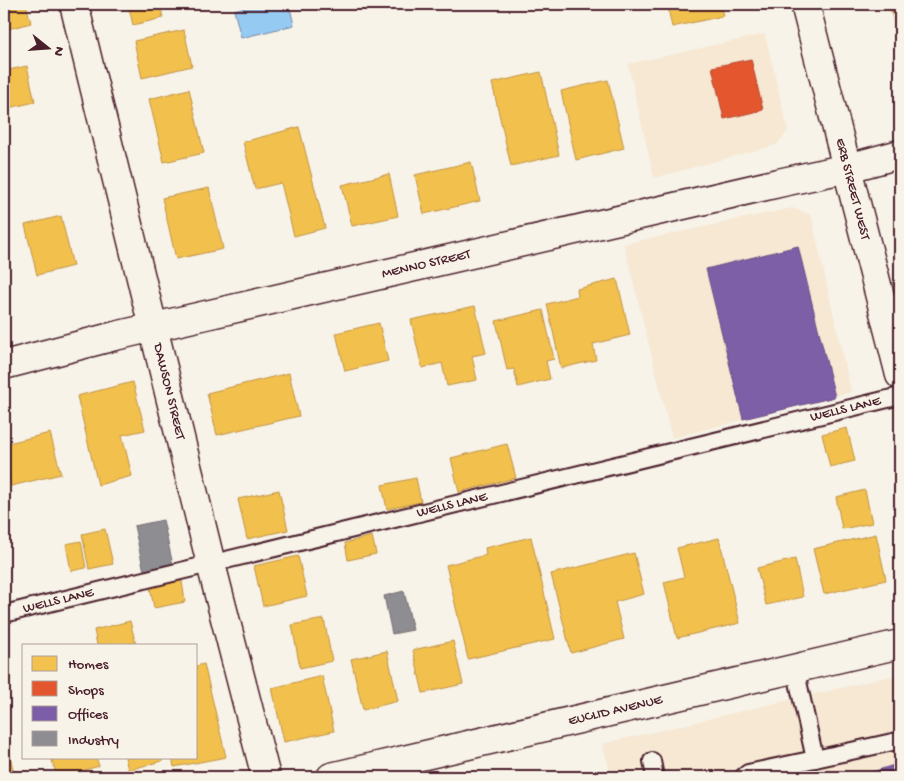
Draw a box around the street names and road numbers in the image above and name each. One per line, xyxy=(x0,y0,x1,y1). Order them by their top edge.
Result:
street label: ERB STREET WEST xyxy=(831,136,874,242)
street label: MENNO STREET xyxy=(380,246,473,283)
street label: DAWSON STREET xyxy=(149,341,189,442)
street label: WELLS LANE xyxy=(808,392,884,426)
street label: WELLS LANE xyxy=(415,488,490,522)
street label: WELLS LANE xyxy=(21,584,97,618)
street label: EUCLID AVENUE xyxy=(567,691,665,730)

